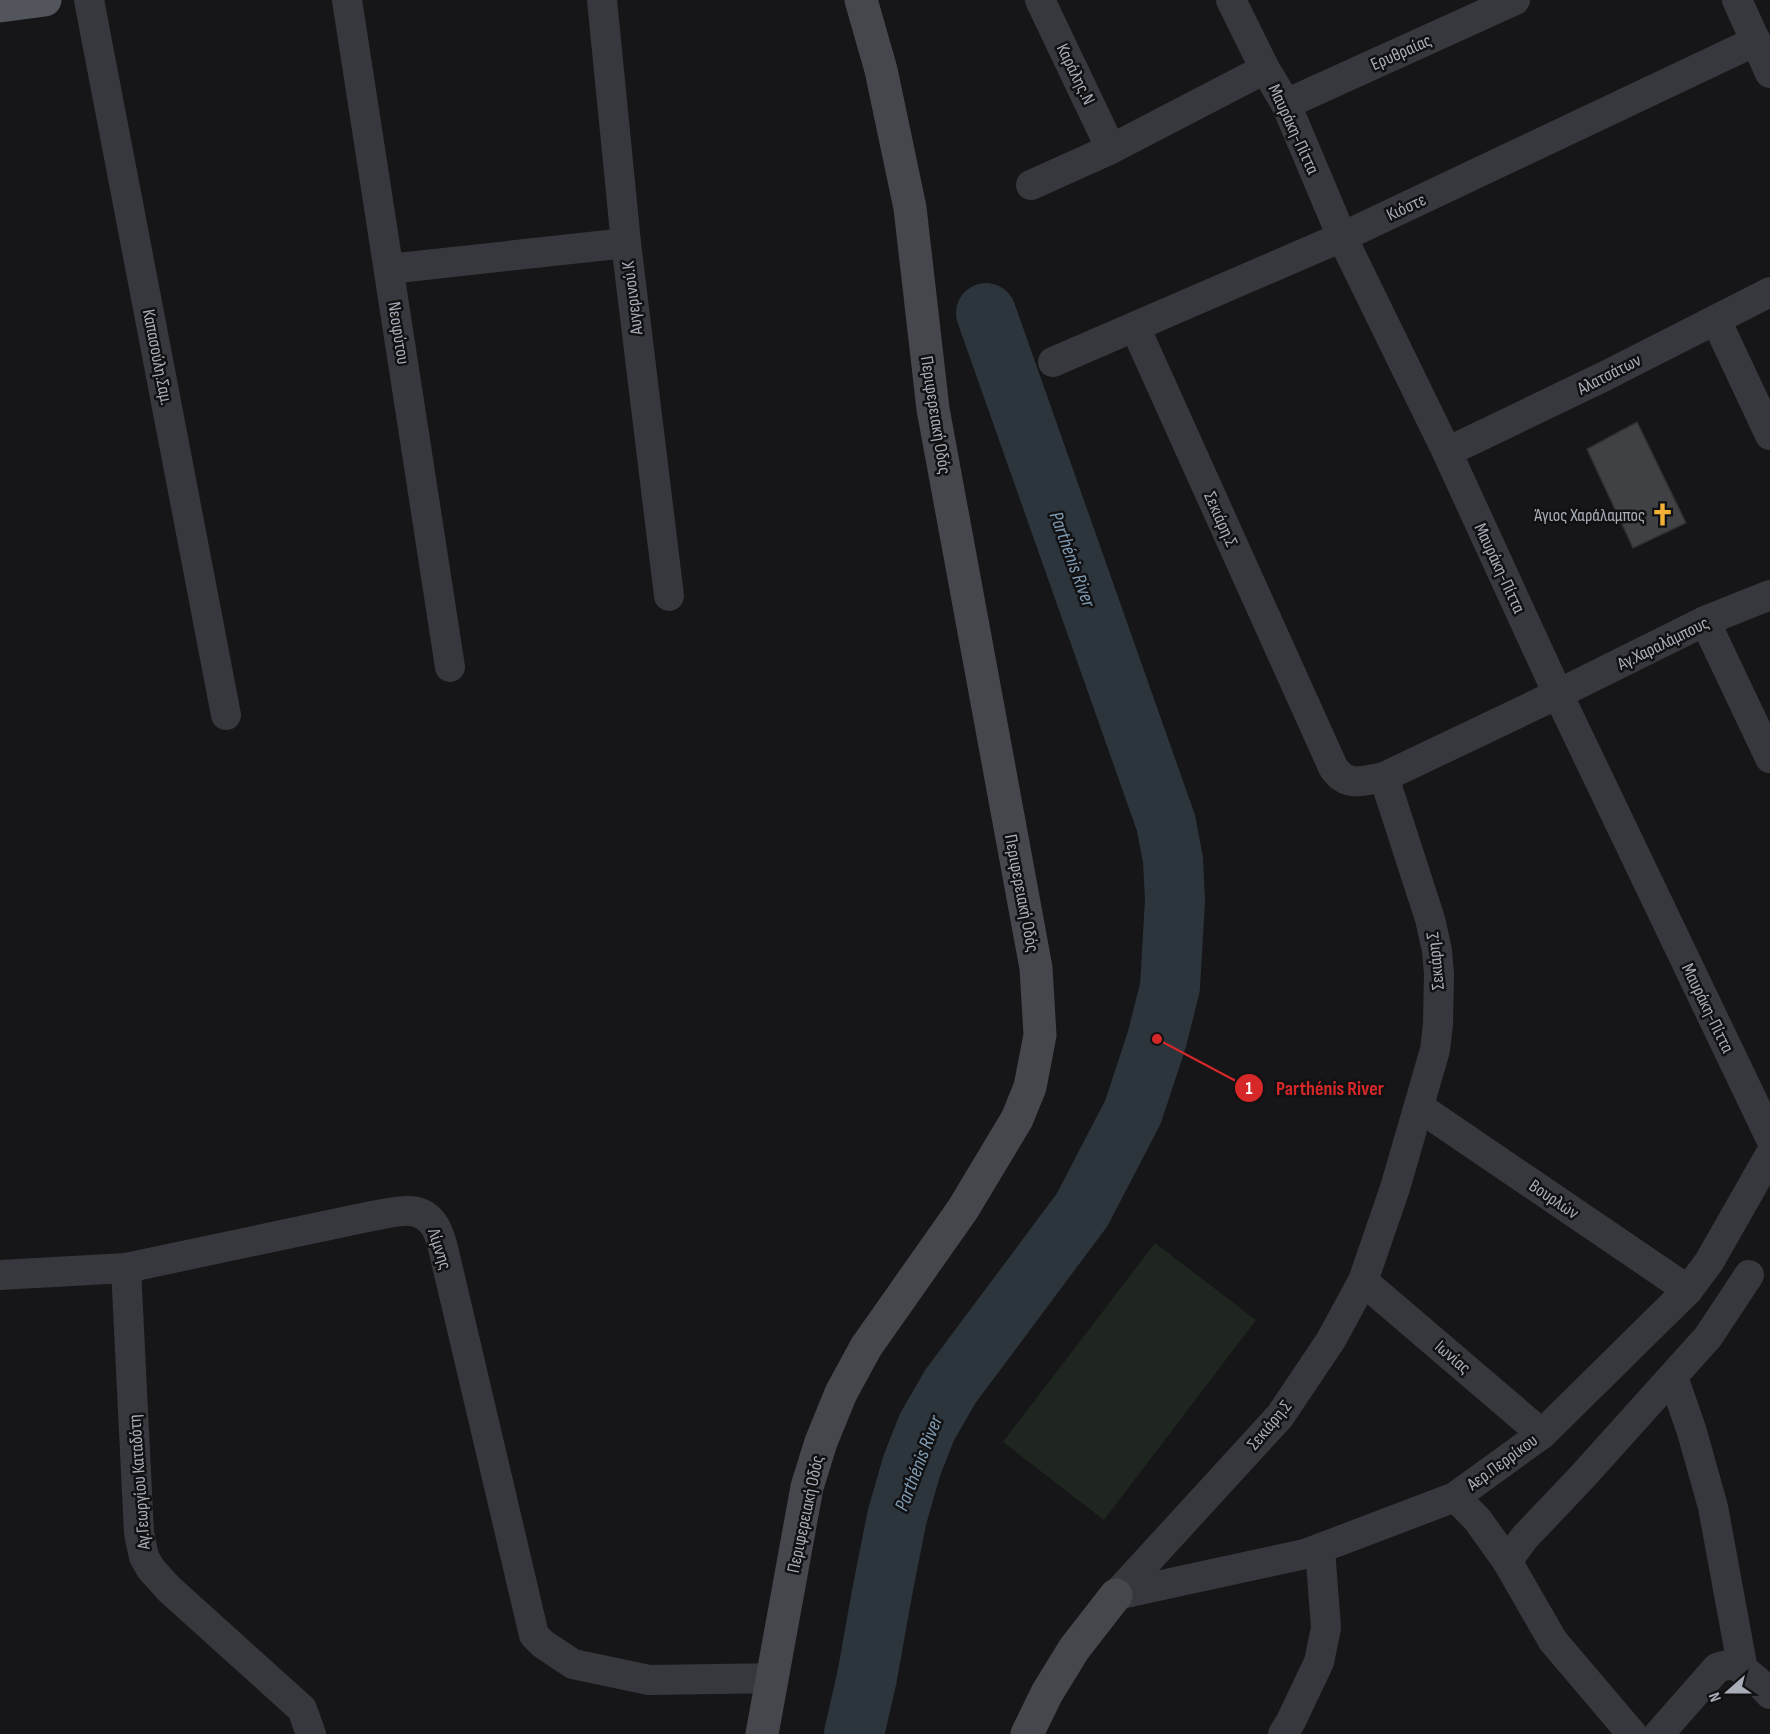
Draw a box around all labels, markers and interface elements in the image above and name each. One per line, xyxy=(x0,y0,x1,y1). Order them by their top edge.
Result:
street label: Ερυθραίας xyxy=(1368,30,1435,75)
street label: Καράλης.Ν xyxy=(1052,40,1099,108)
street label: Μαυράκη-Πίττα xyxy=(1264,81,1324,178)
street label: Κιόστε xyxy=(1383,189,1429,226)
street label: Αυγερινού.Κ xyxy=(617,259,648,337)
street label: Νεοφύτου xyxy=(383,300,414,366)
street label: Καπασούλη.Σαμ. xyxy=(138,307,177,407)
street label: Αλατσάτων xyxy=(1573,350,1645,400)
street label: Περιφερειακή Οδός xyxy=(916,354,955,476)
street label: Σεκιάρη.Σ xyxy=(1199,488,1242,550)
church icon: Άγιος Χαράλαμπος xyxy=(1650,502,1676,528)
place label: Άγιος Χαράλαμπος xyxy=(1534,505,1645,526)
water label: Parthénis River xyxy=(1044,508,1101,612)
street label: Μαυράκη-Πίττα xyxy=(1470,520,1530,617)
street label: Αγ.Χαραλάμπους xyxy=(1613,612,1712,675)
street label: Περιφερειακή Οδός xyxy=(1000,832,1043,954)
street label: Σεκιάρη.Σ xyxy=(1422,931,1449,991)
street label: Μαυράκη-Πίττα xyxy=(1677,960,1738,1057)
callout: Parthénis River xyxy=(1234,1069,1397,1107)
text: Parthénis River xyxy=(1276,1077,1384,1101)
text: 1 xyxy=(1245,1078,1253,1099)
street label: Βουρλών xyxy=(1525,1175,1582,1224)
street label: Λίμνης xyxy=(423,1225,456,1272)
street label: Ιωνίας xyxy=(1431,1336,1475,1379)
street label: Σεκιάρη.Σ xyxy=(1243,1396,1296,1454)
water label: Parthénis River xyxy=(890,1411,949,1514)
street label: Αγ.Γεωργίου Καταδότη xyxy=(124,1414,155,1551)
street label: Αερ.Περρίκου xyxy=(1462,1430,1542,1496)
street label: Περιφερειακή Οδός xyxy=(783,1453,828,1575)
north arrow xyxy=(1698,1662,1758,1722)
text: N xyxy=(1705,1689,1726,1704)

